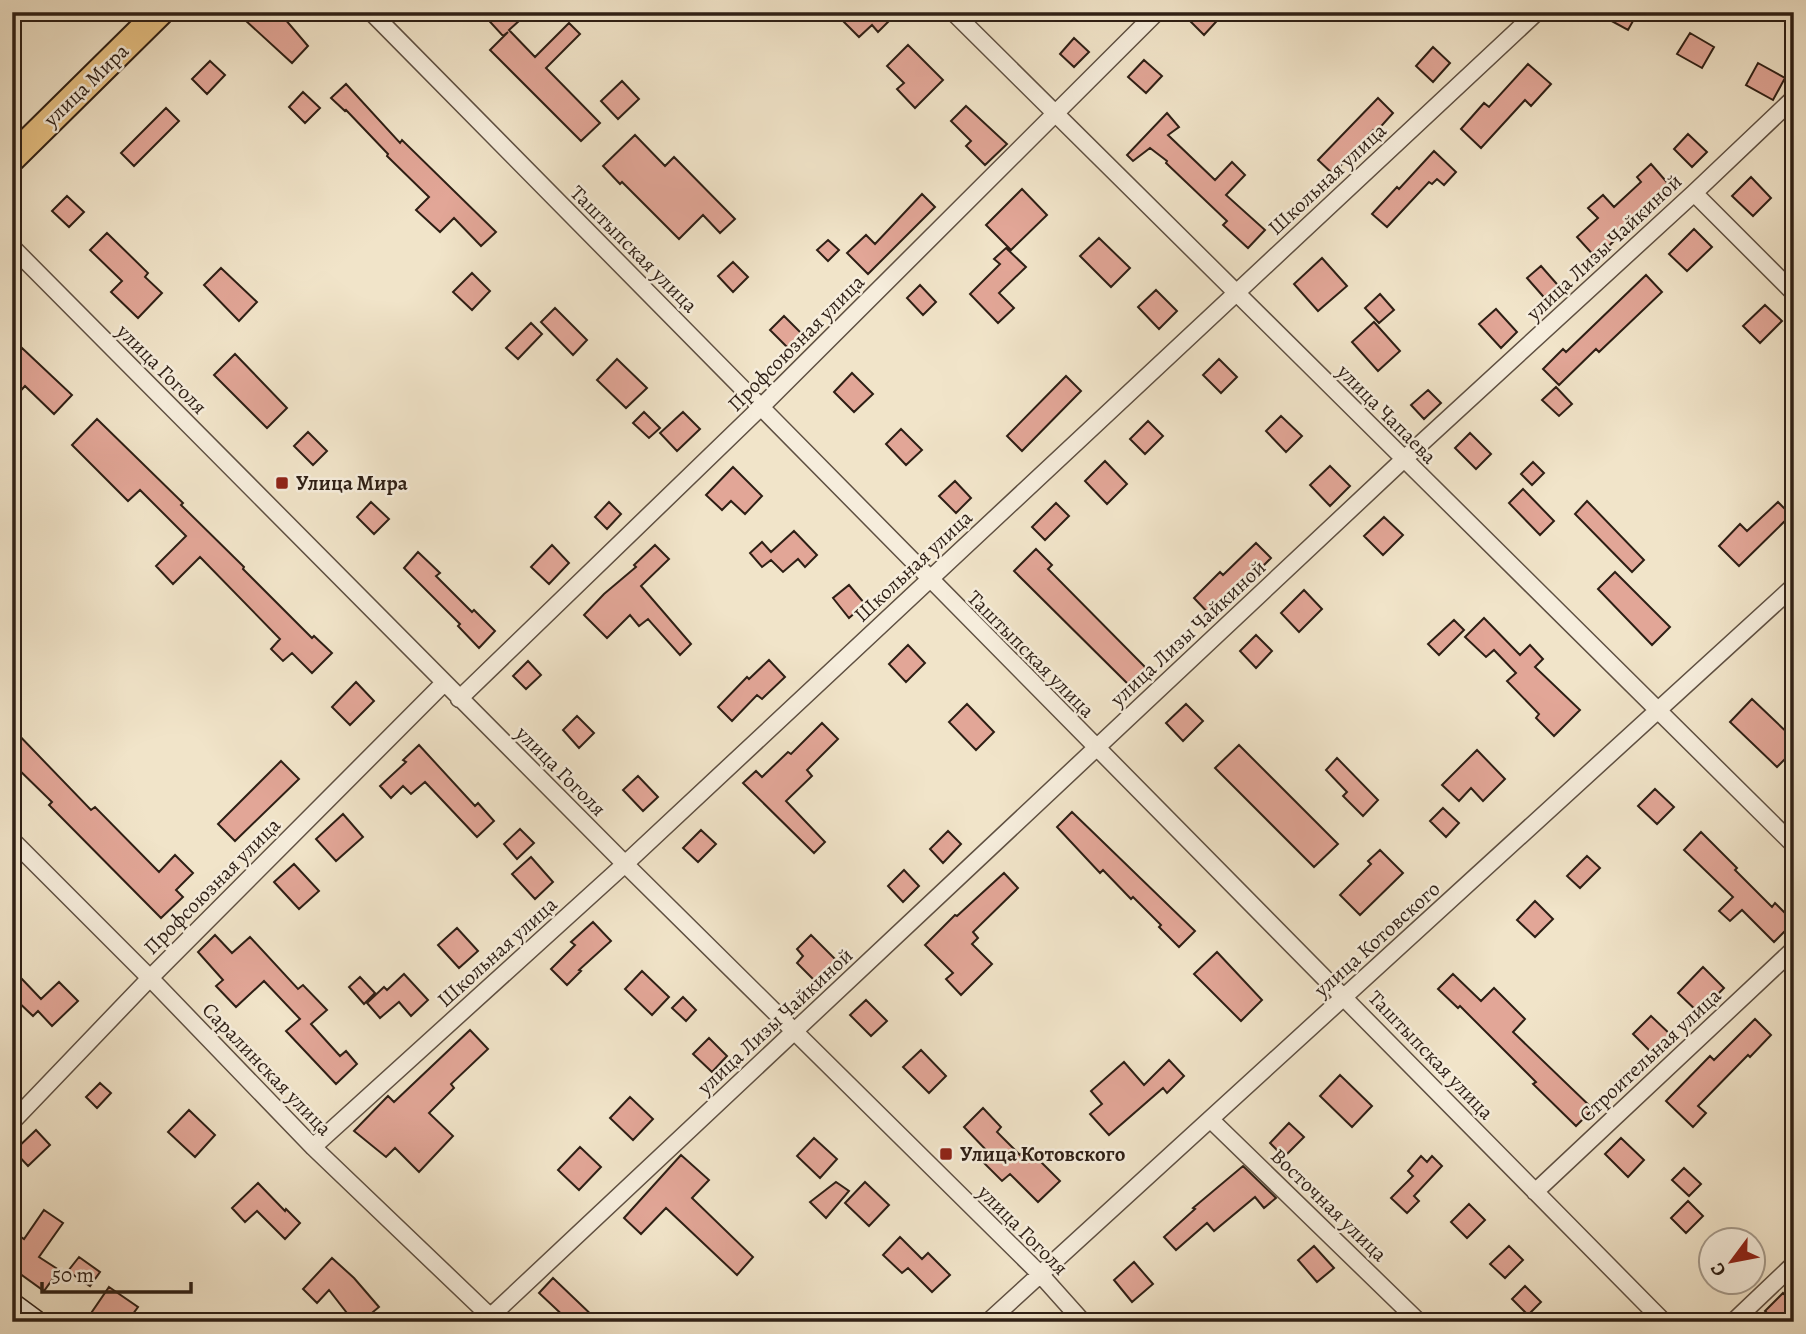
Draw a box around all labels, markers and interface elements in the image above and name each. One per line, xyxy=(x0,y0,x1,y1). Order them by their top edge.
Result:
street label: улица Мира xyxy=(37,37,135,133)
street label: Школьная улица xyxy=(1262,116,1393,241)
street label: улица Лизы Чайкиной xyxy=(1519,167,1688,327)
street label: Таштыпская улица xyxy=(564,179,704,319)
street label: Профсоюзная улица xyxy=(721,268,871,418)
street label: улица Гоголя xyxy=(110,317,213,420)
street label: улица Чапаева xyxy=(1330,357,1443,470)
place label: Улица Мира xyxy=(296,469,408,497)
marker: Улица Мира xyxy=(274,475,290,491)
street label: Школьная улица xyxy=(848,503,979,628)
street label: улица Лизы Чайкиной xyxy=(1103,553,1272,713)
street label: Таштыпская улица xyxy=(961,584,1101,724)
street label: улица Гоголя xyxy=(509,719,612,822)
street label: Профсоюзная улица xyxy=(137,811,287,961)
street label: улица Котовского xyxy=(1307,875,1446,1004)
street label: Школьная улица xyxy=(431,890,563,1013)
street label: улица Лизы Чайкиной xyxy=(690,941,859,1101)
street label: Строительная улица xyxy=(1573,982,1727,1128)
street label: Таштыпская улица xyxy=(1362,984,1500,1126)
street label: Саралинская улица xyxy=(196,996,338,1142)
place label: Улица Котовского xyxy=(960,1140,1126,1168)
street label: Восточная улица xyxy=(1265,1142,1394,1268)
marker: Улица Котовского xyxy=(938,1146,954,1162)
street label: улица Гоголя xyxy=(971,1178,1074,1281)
north arrow xyxy=(1698,1226,1768,1296)
scale bar xyxy=(42,1250,191,1294)
text: С xyxy=(1704,1258,1733,1281)
text: 50 m xyxy=(52,1261,94,1289)

